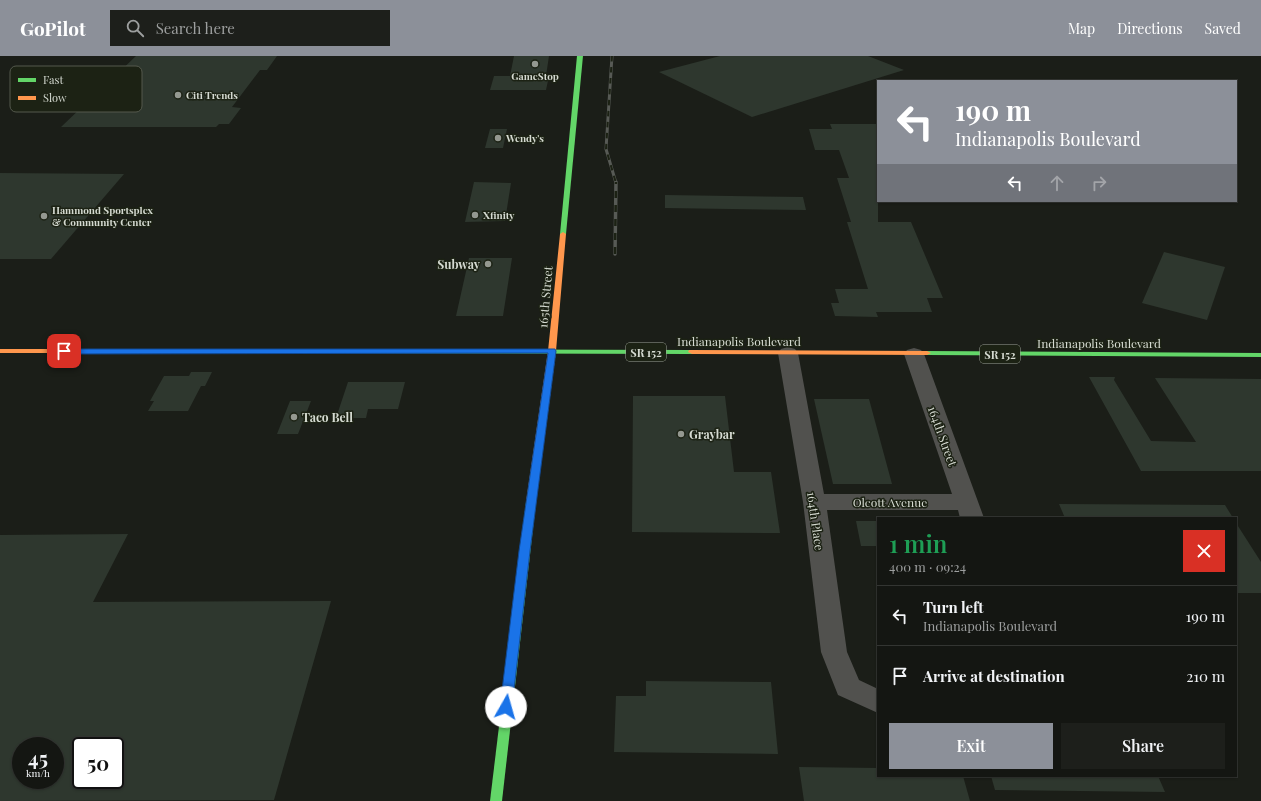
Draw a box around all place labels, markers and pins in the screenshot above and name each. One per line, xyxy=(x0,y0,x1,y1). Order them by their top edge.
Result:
marker: GameStop xyxy=(530,59,540,69)
place label: GameStop xyxy=(511,69,559,83)
place label: Citi Trends xyxy=(186,88,238,102)
marker: Citi Trends xyxy=(173,90,183,100)
place label: Wendy's xyxy=(505,131,544,145)
marker: Wendy's xyxy=(493,133,503,143)
place label: Hammond Sportsplex & Community Center xyxy=(52,203,154,229)
place label: Xfinity xyxy=(483,208,515,222)
marker: Xfinity xyxy=(470,210,480,220)
marker: Hammond Sportsplex & Community Center xyxy=(39,211,49,221)
place label: Subway xyxy=(437,256,481,272)
marker: Subway xyxy=(483,259,493,269)
pin xyxy=(47,334,81,368)
place label: Taco Bell xyxy=(302,409,353,425)
marker: Taco Bell xyxy=(289,412,299,422)
place label: Graybar xyxy=(689,426,735,442)
marker: Graybar xyxy=(676,429,686,439)

